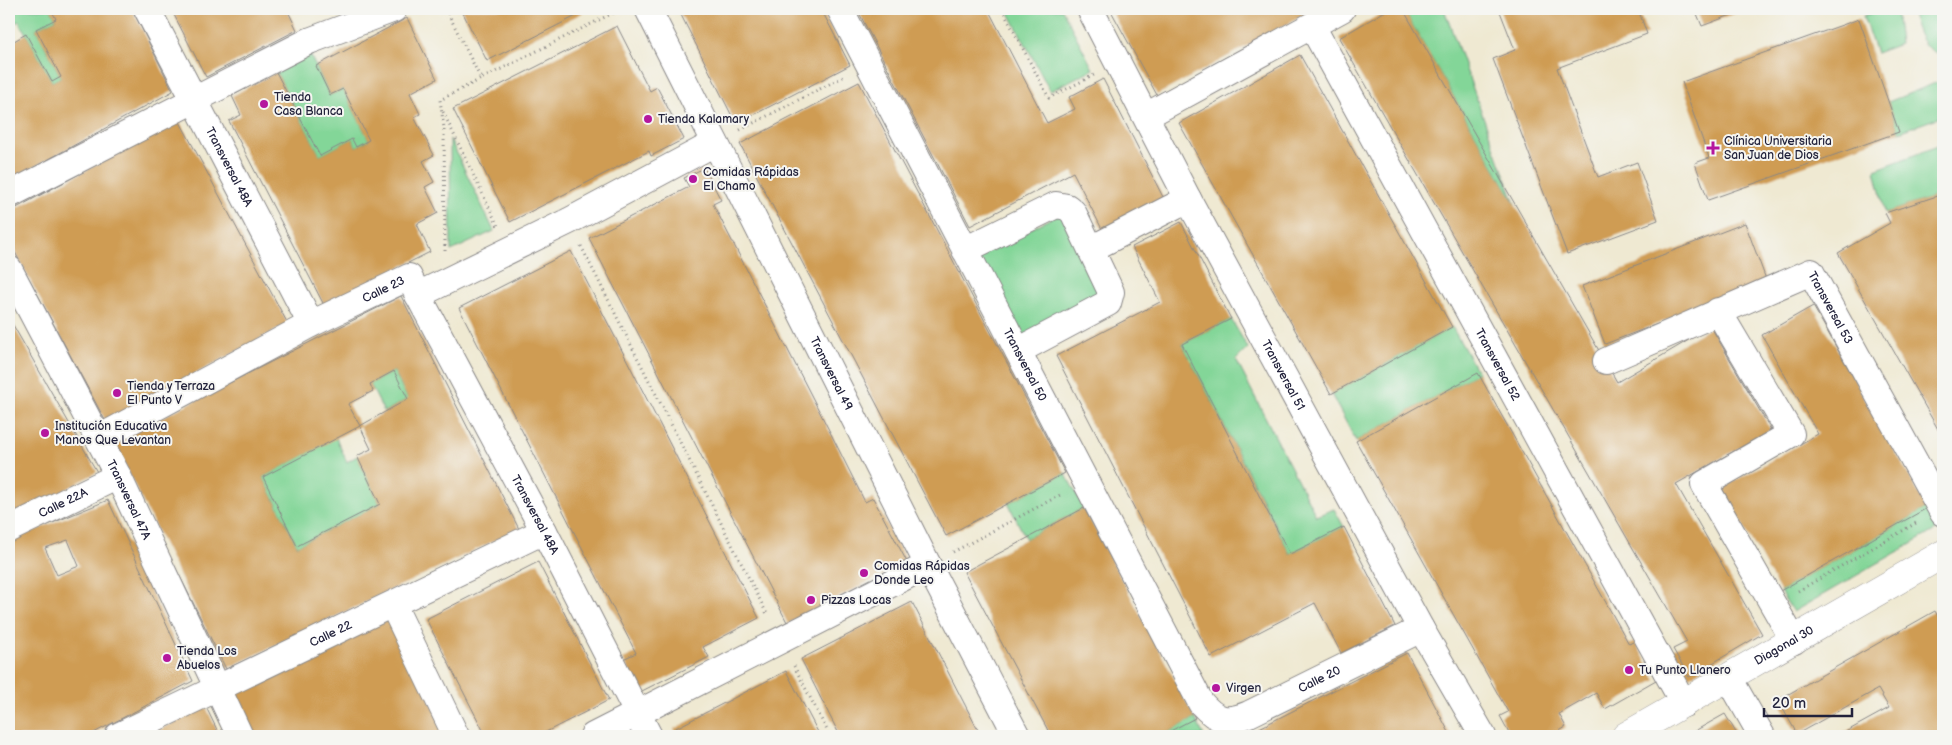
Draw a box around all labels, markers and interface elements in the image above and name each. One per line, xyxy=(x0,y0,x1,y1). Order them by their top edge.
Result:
place label: Tienda Casa Blanca xyxy=(274,90,343,119)
marker: Tienda Casa Blanca xyxy=(258,98,270,110)
place label: Tienda Kalamary xyxy=(658,112,750,127)
marker: Tienda Kalamary xyxy=(642,113,654,125)
street label: Transversal 48A xyxy=(202,125,256,210)
place label: Clínica Universitaria San Juan de Dios xyxy=(1724,134,1832,163)
marker: Clínica Universitaria San Juan de Dios xyxy=(1706,141,1720,155)
place label: Comidas Rápidas El Chamo xyxy=(703,165,799,194)
marker: Comidas Rápidas El Chamo xyxy=(687,173,699,185)
street label: Transversal 53 xyxy=(1804,269,1856,347)
street label: Calle 23 xyxy=(360,273,407,306)
street label: Transversal 50 xyxy=(999,326,1050,404)
street label: Transversal 52 xyxy=(1471,326,1523,403)
street label: Transversal 49 xyxy=(806,334,856,413)
street label: Transversal 51 xyxy=(1258,338,1308,413)
place label: Tienda y Terraza El Punto V xyxy=(127,379,215,408)
marker: Tienda y Terraza El Punto V xyxy=(111,387,123,399)
place label: Institución Educativa Manos Que Levantan xyxy=(55,419,171,448)
marker: Institución Educativa Manos Que Levantan xyxy=(39,427,51,439)
street label: Transversal 47A xyxy=(103,457,154,543)
street label: Transversal 48A xyxy=(508,473,562,558)
street label: Calle 22A xyxy=(36,485,91,521)
place label: Comidas Rápidas Donde Leo xyxy=(874,559,970,588)
marker: Comidas Rápidas Donde Leo xyxy=(858,567,870,579)
place label: Pizzas Locas xyxy=(821,593,891,608)
marker: Pizzas Locas xyxy=(805,594,817,606)
street label: Calle 22 xyxy=(307,618,354,651)
street label: Diagonal 30 xyxy=(1752,623,1816,669)
place label: Tienda Los Abuelos xyxy=(177,644,237,673)
marker: Tienda Los Abuelos xyxy=(161,652,173,664)
street label: Calle 20 xyxy=(1296,663,1343,696)
place label: Tu Punto Llanero xyxy=(1639,663,1731,678)
marker: Tu Punto Llanero xyxy=(1623,664,1635,676)
place label: Virgen xyxy=(1226,681,1261,696)
marker: Virgen xyxy=(1210,682,1222,694)
scale bar xyxy=(1764,685,1852,717)
text: 20 m xyxy=(1772,694,1806,713)

